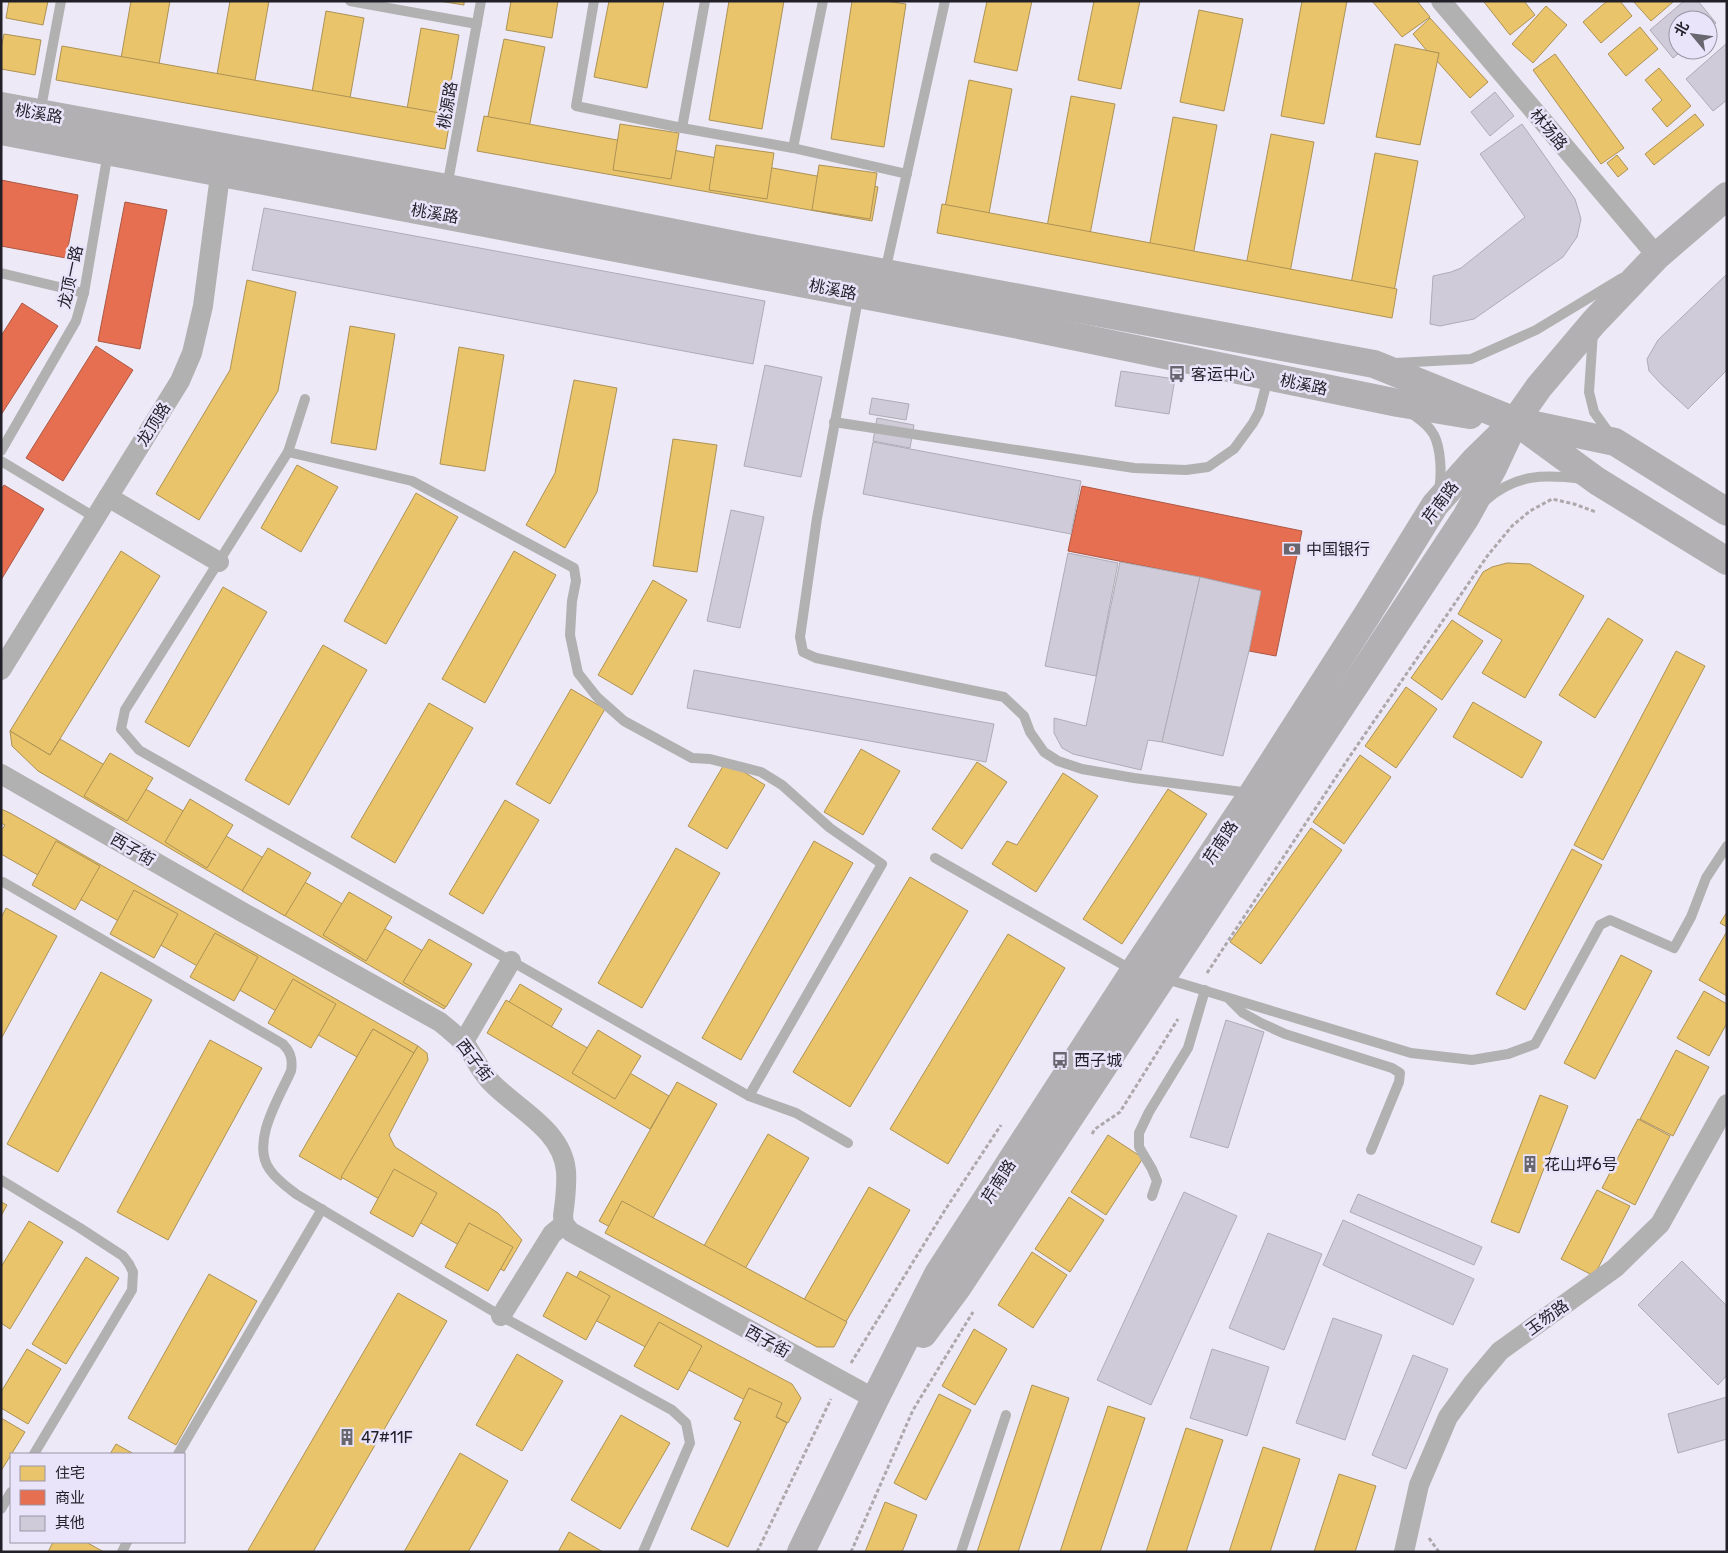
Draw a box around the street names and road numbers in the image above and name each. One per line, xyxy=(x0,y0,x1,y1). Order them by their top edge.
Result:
street label: 桃源路 xyxy=(434,80,461,130)
street label: 桃溪路 xyxy=(14,100,64,127)
street label: 林场路 xyxy=(1526,105,1571,154)
street label: 桃溪路 xyxy=(410,200,460,227)
street label: 龙顶一路 xyxy=(55,244,86,310)
street label: 桃溪路 xyxy=(808,276,858,303)
street label: 桃溪路 xyxy=(1278,370,1329,399)
street label: 龙顶路 xyxy=(133,399,174,450)
street label: 芹南路 xyxy=(1418,477,1462,527)
street label: 芹南路 xyxy=(1199,817,1242,867)
street label: 西子街 xyxy=(107,829,158,870)
street label: 西子街 xyxy=(453,1035,497,1085)
street label: 芹南路 xyxy=(977,1156,1019,1207)
street label: 玉笏路 xyxy=(1522,1296,1572,1339)
street label: 西子街 xyxy=(742,1321,793,1361)

